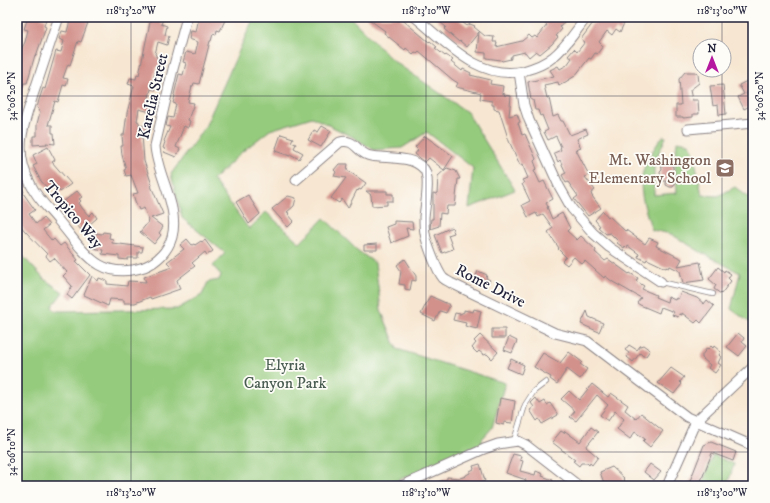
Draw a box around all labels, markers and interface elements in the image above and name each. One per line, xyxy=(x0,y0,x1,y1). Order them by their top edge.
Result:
text: 118°13'20"W xyxy=(106,5,157,17)
text: 118°13'10"W xyxy=(402,5,451,17)
text: 118°13'00"W xyxy=(697,5,748,17)
north arrow xyxy=(692,38,732,78)
text: N xyxy=(707,42,717,56)
street label: Karelia Street xyxy=(133,51,173,141)
text: 34°06'20"N xyxy=(6,71,18,121)
text: 34°06'20"N xyxy=(754,71,766,121)
place label: Mt. Washington Elementary School xyxy=(589,150,712,188)
school or university icon: Mt. Washington Elementary School xyxy=(714,157,736,179)
street label: Tropico Way xyxy=(39,177,108,253)
street label: Rome Drive xyxy=(452,260,529,312)
park label: Elyria Canyon Park xyxy=(244,355,326,393)
text: 34°06'10"N xyxy=(6,428,18,476)
text: 118°13'20"W xyxy=(106,487,157,499)
text: 118°13'10"W xyxy=(402,487,451,499)
text: 118°13'00"W xyxy=(697,487,748,499)

